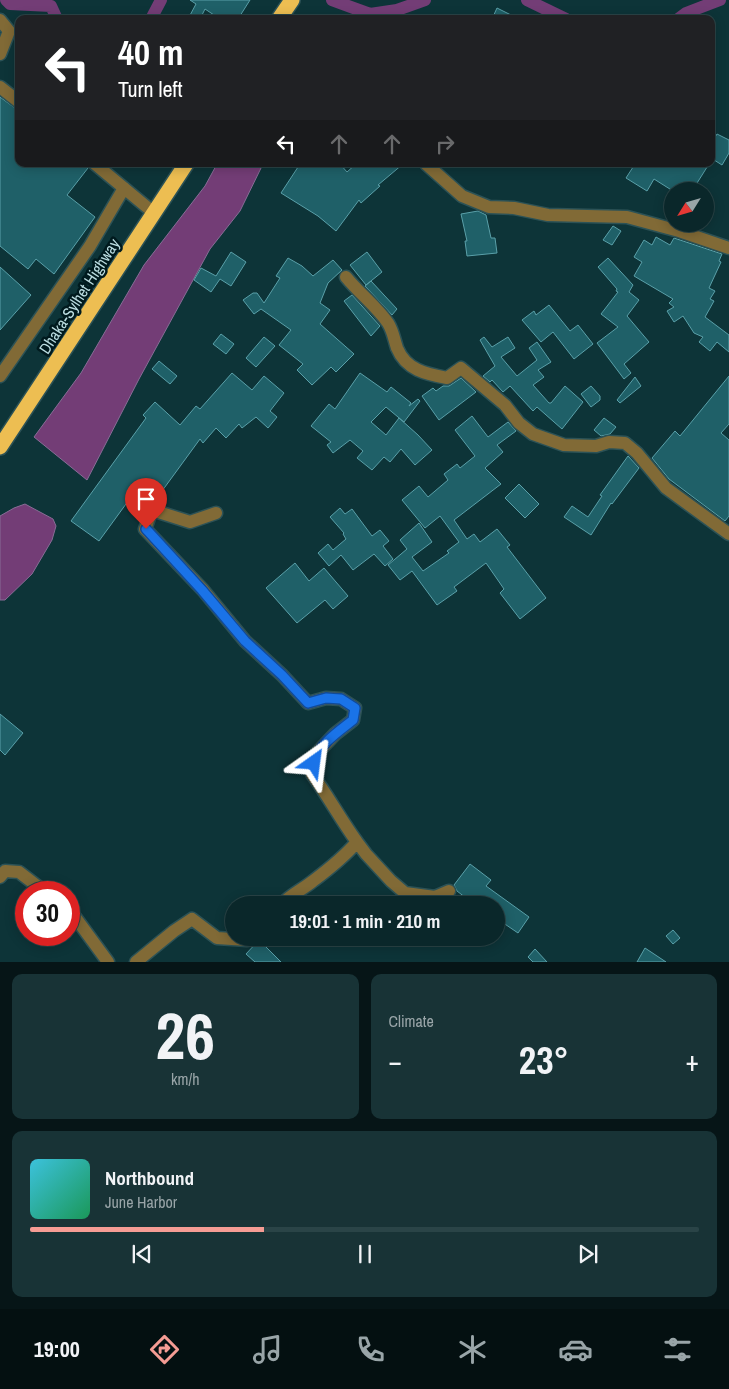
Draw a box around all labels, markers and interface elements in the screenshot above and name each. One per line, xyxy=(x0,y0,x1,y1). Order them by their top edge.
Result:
text: 40 m xyxy=(118,29,183,76)
icon: left xyxy=(35,35,100,100)
text: Turn left xyxy=(118,74,183,104)
icon: left xyxy=(272,130,300,158)
icon: ahead xyxy=(325,130,353,158)
icon: ahead xyxy=(378,130,406,158)
icon: right xyxy=(431,130,459,158)
north arrow xyxy=(664,182,714,232)
map controls xyxy=(664,182,714,232)
street label: Dhaka-Sylhet Highway xyxy=(33,234,125,358)
pin xyxy=(125,478,167,529)
icon: arrive xyxy=(132,485,160,513)
position arrow xyxy=(287,736,339,788)
speed limit sign: 30 xyxy=(15,881,80,946)
text: 19:01 · 1 min · 210 m xyxy=(290,908,440,934)
text: 26 xyxy=(156,992,215,1079)
text: Climate xyxy=(389,1010,434,1032)
text: 23° xyxy=(519,1035,569,1086)
text: − xyxy=(389,1042,402,1080)
text: + xyxy=(686,1042,699,1080)
text: km/h xyxy=(171,1068,199,1090)
text: Northbound xyxy=(105,1165,194,1191)
text: June Harbor xyxy=(105,1191,177,1213)
icon: previous xyxy=(128,1240,156,1268)
icon: pause xyxy=(351,1240,379,1268)
icon: next xyxy=(574,1240,602,1268)
icon: directions xyxy=(147,1332,182,1367)
icon: music xyxy=(250,1332,285,1367)
icon: phone xyxy=(353,1332,388,1367)
icon: climate xyxy=(455,1332,490,1367)
icon: car xyxy=(558,1332,593,1367)
icon: filters xyxy=(660,1332,695,1367)
text: 19:00 xyxy=(34,1334,80,1364)

